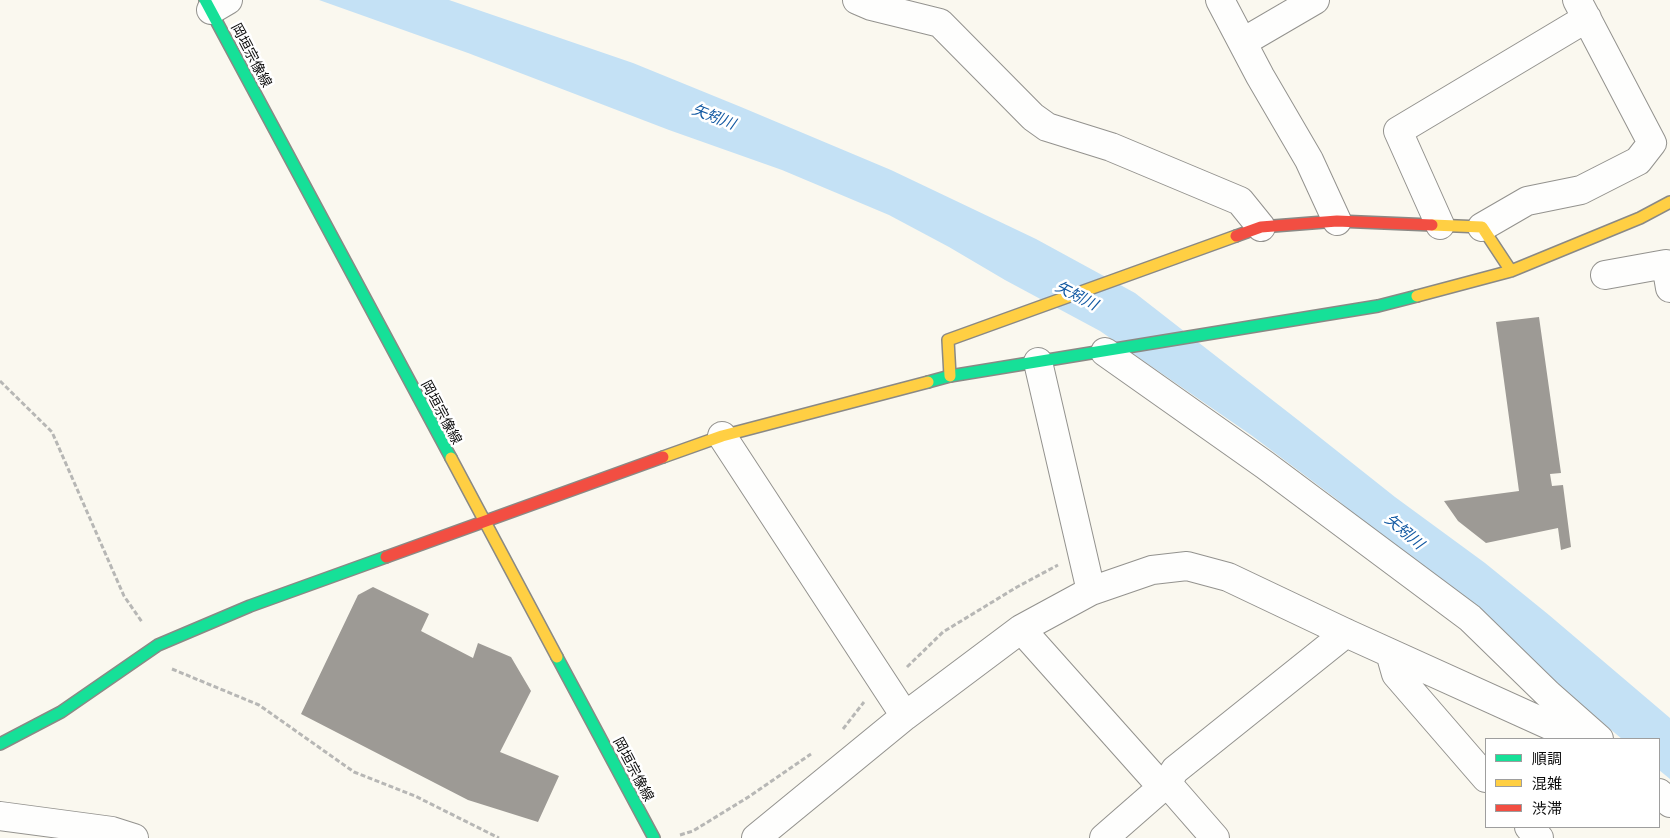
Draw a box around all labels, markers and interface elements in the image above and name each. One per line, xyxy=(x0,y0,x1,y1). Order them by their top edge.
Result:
street label: 岡垣宗像線 xyxy=(228,20,276,90)
water label: 矢矧川 xyxy=(690,100,738,132)
water label: 矢矧川 xyxy=(1053,277,1101,313)
street label: 岡垣宗像線 xyxy=(418,377,466,447)
water label: 矢矧川 xyxy=(1382,510,1428,552)
street label: 岡垣宗像線 xyxy=(610,734,658,804)
legend xyxy=(1485,738,1660,828)
text: 順調 xyxy=(1532,747,1562,768)
text: 混雑 xyxy=(1532,772,1562,793)
text: 渋滞 xyxy=(1532,797,1562,818)

